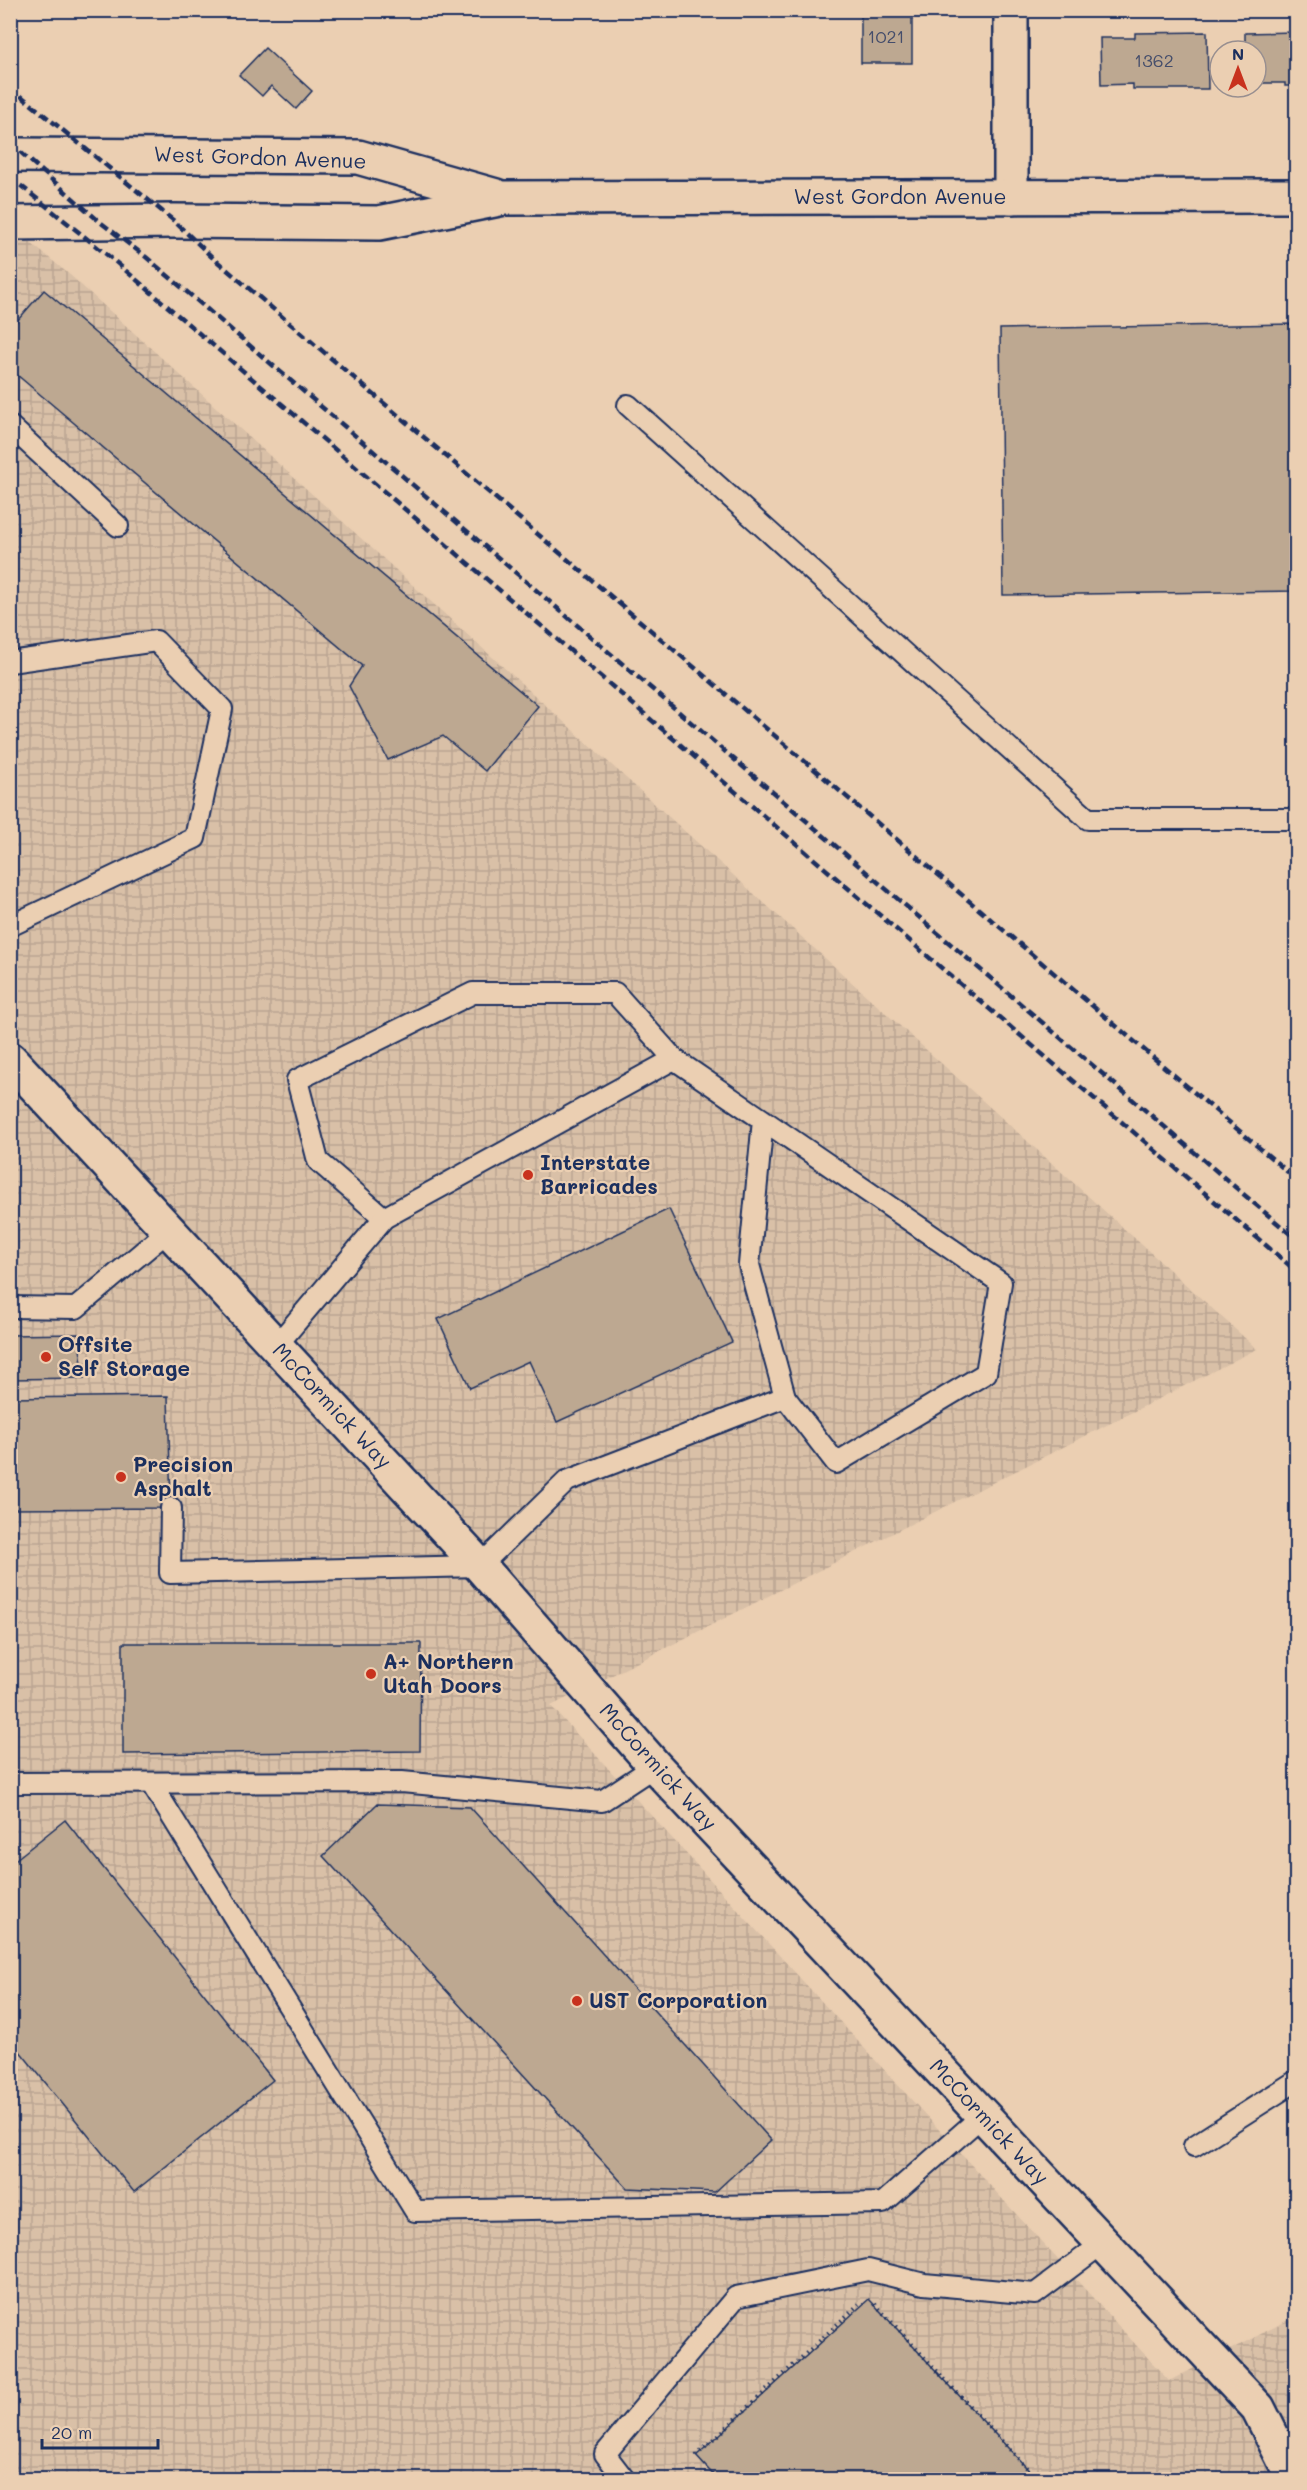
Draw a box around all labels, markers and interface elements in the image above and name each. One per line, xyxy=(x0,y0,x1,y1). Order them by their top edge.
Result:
house number: 1021 xyxy=(867,24,905,48)
north arrow xyxy=(1208,39,1268,99)
text: N xyxy=(1232,43,1244,64)
house number: 1362 xyxy=(1134,48,1174,72)
street label: West Gordon Avenue xyxy=(153,139,367,174)
street label: West Gordon Avenue xyxy=(794,182,1006,209)
place label: Interstate Barricades xyxy=(540,1148,658,1199)
marker: Interstate Barricades xyxy=(521,1168,535,1182)
place label: Offsite Self Storage xyxy=(58,1330,190,1381)
street label: McCormick Way xyxy=(268,1336,399,1474)
marker: Offsite Self Storage xyxy=(39,1350,53,1364)
place label: Precision Asphalt xyxy=(133,1450,233,1501)
marker: Precision Asphalt xyxy=(114,1470,128,1484)
place label: A+ Northern Utah Doors xyxy=(383,1647,514,1698)
marker: A+ Northern Utah Doors xyxy=(364,1667,378,1681)
street label: McCormick Way xyxy=(595,1696,724,1836)
place label: UST Corporation xyxy=(589,1986,767,2013)
marker: UST Corporation xyxy=(570,1994,584,2008)
street label: McCormick Way xyxy=(925,2052,1056,2190)
scale bar xyxy=(42,2412,158,2450)
text: 20 m xyxy=(51,2420,92,2444)

